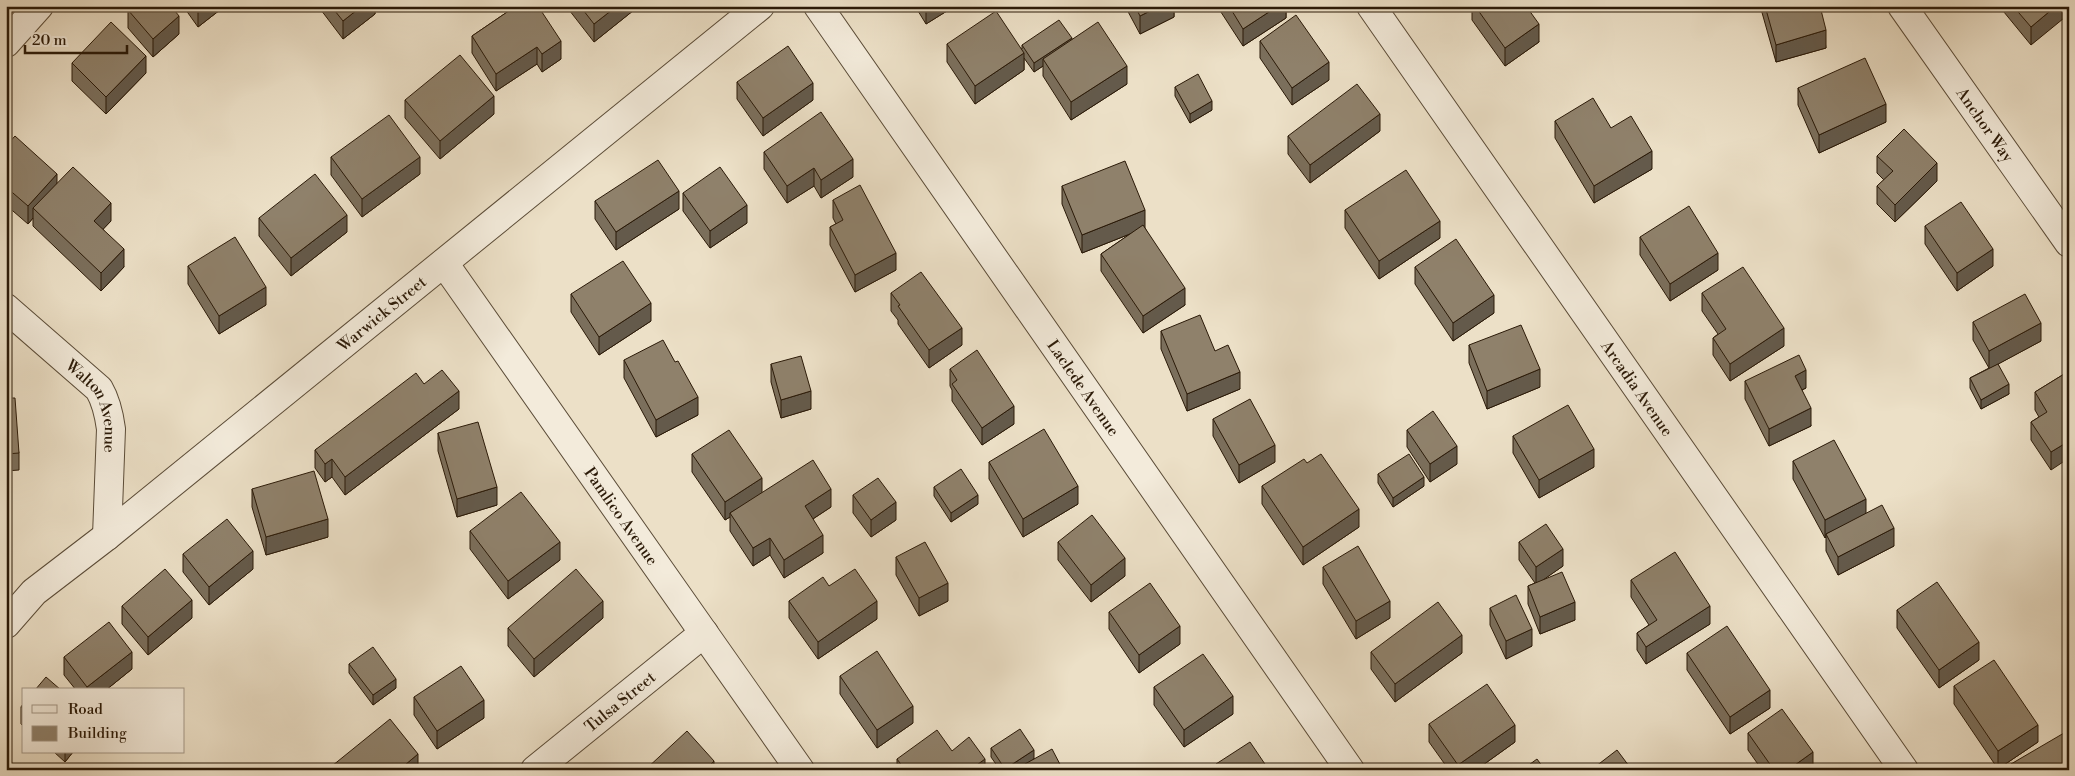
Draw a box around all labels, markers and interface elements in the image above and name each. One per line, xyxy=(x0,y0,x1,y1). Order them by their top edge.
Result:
scale bar xyxy=(25,22,128,54)
text: 20 m xyxy=(32,31,67,50)
street label: Anchor Way xyxy=(1951,83,2018,166)
street label: Warwick Street xyxy=(333,272,431,357)
street label: Laclede Avenue xyxy=(1042,336,1123,440)
street label: Arcadia Avenue xyxy=(1596,336,1677,441)
street label: Walton Avenue xyxy=(60,355,120,453)
street label: Pamlico Avenue xyxy=(579,463,662,569)
street label: Tulsa Street xyxy=(581,667,660,737)
legend xyxy=(22,688,185,754)
text: Road xyxy=(68,700,103,719)
text: Building xyxy=(67,724,127,743)

